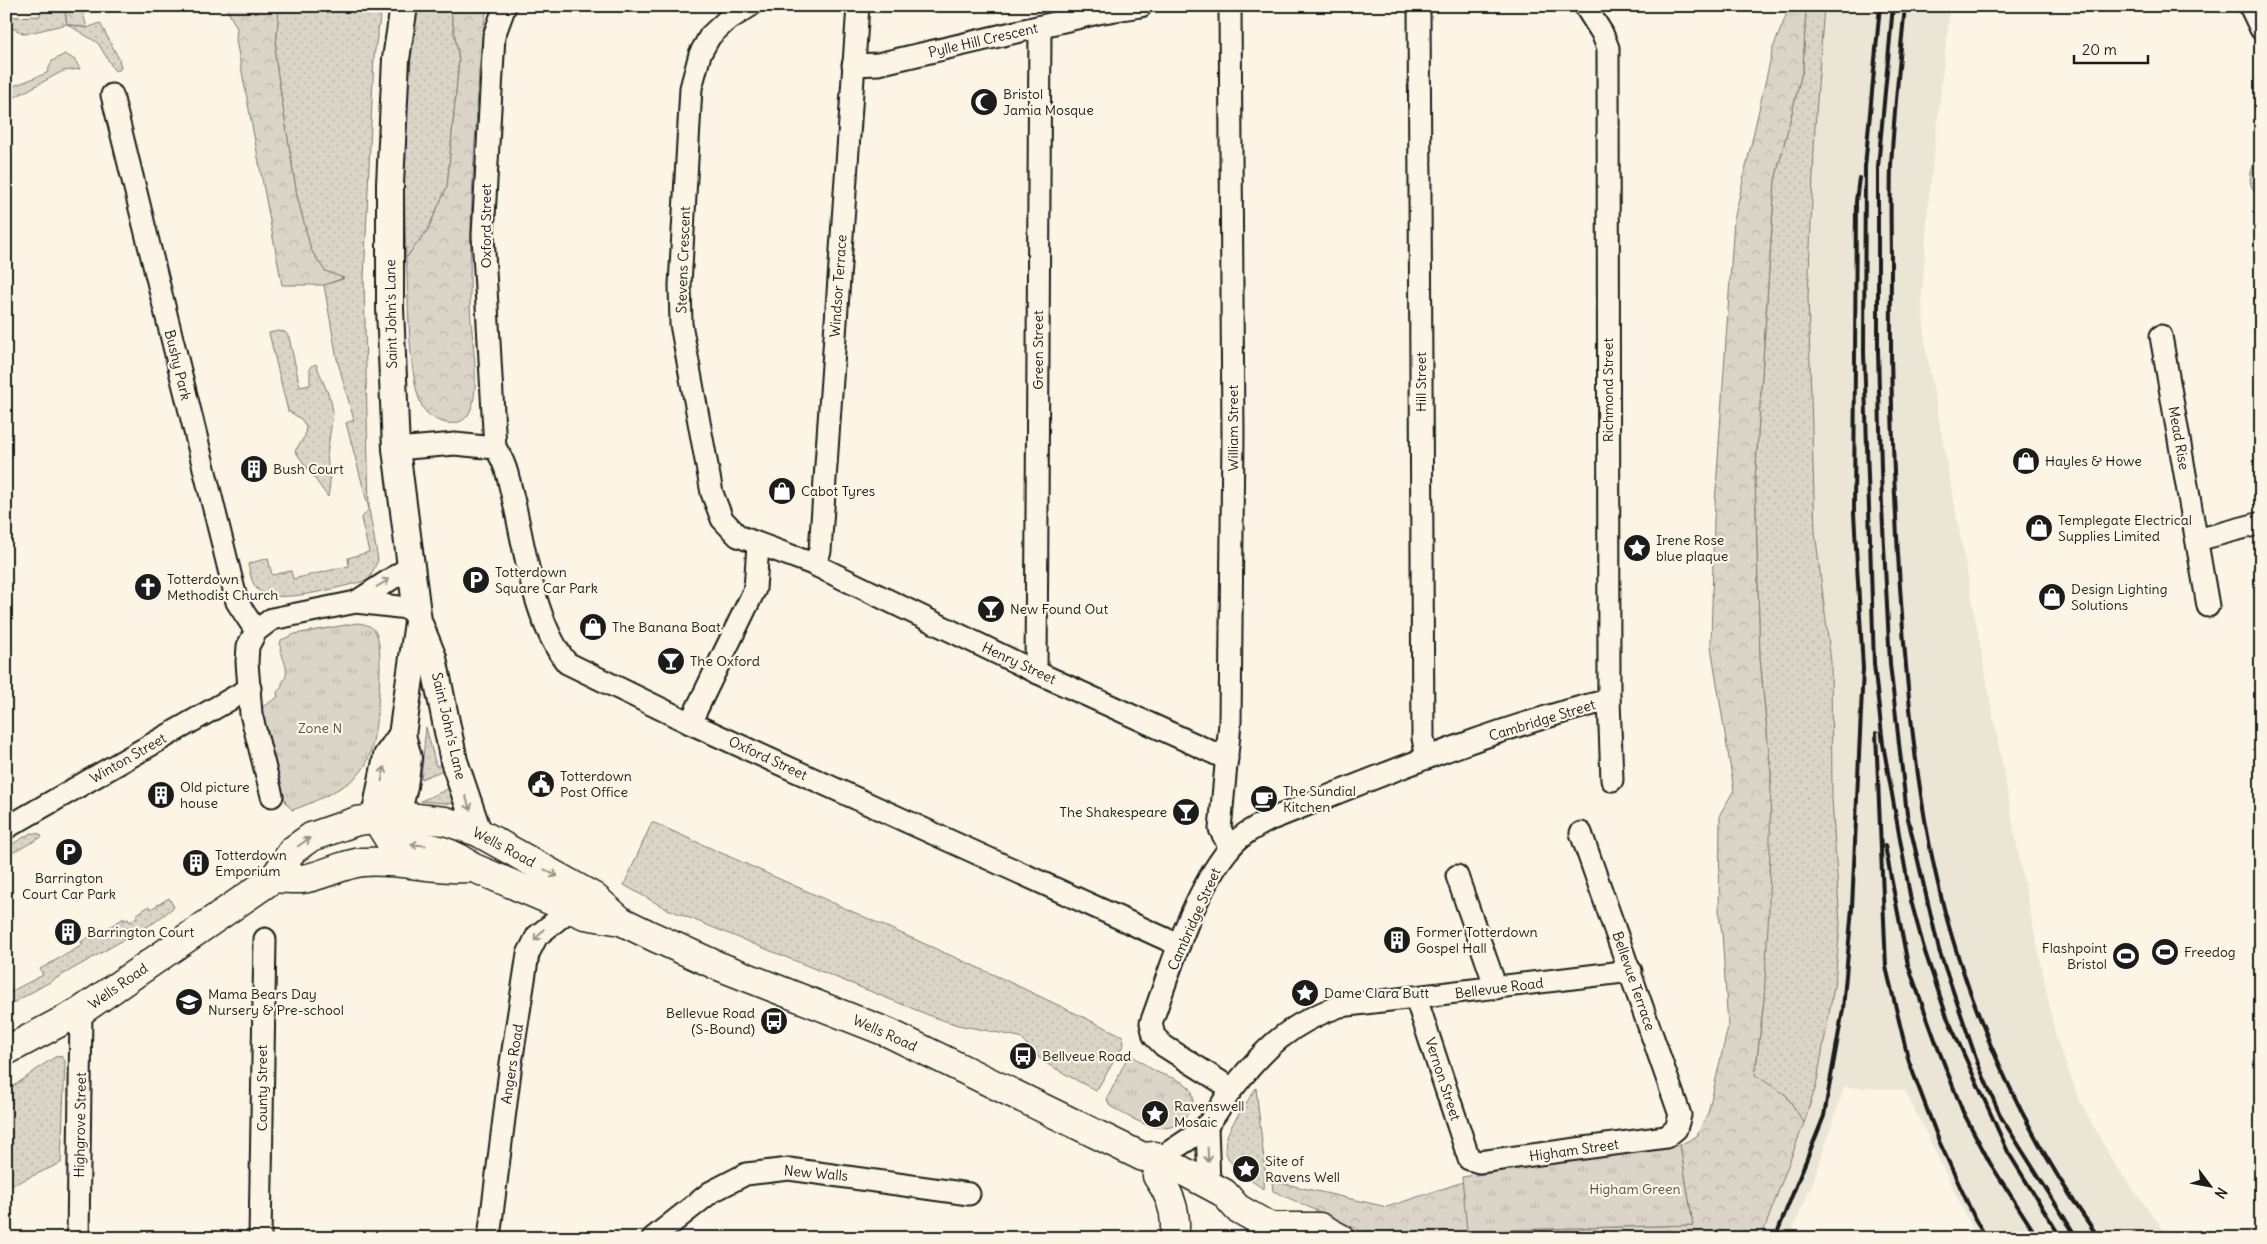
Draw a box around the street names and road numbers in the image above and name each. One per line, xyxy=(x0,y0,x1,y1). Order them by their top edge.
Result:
street label: Pylle Hill Crescent xyxy=(927,19,1040,61)
street label: Oxford Street xyxy=(477,183,495,268)
street label: Stevens Crescent xyxy=(672,206,694,314)
street label: Windsor Terrace xyxy=(825,234,851,338)
street label: Saint John's Lane xyxy=(381,259,401,369)
street label: Green Street xyxy=(1029,310,1047,390)
street label: Bushy Park xyxy=(161,328,195,402)
street label: Richmond Street xyxy=(1599,338,1617,442)
street label: Hill Street xyxy=(1412,352,1430,412)
street label: William Street xyxy=(1224,385,1242,471)
street label: Mead Rise xyxy=(2165,405,2193,471)
street label: Henry Street xyxy=(979,638,1059,688)
street label: Saint John's Lane xyxy=(428,671,470,781)
street label: Cambridge Street xyxy=(1487,695,1598,745)
street label: Winton Street xyxy=(87,729,170,787)
street label: Oxford Street xyxy=(726,732,810,784)
street label: Wells Road xyxy=(470,823,538,871)
street label: Cambridge Street xyxy=(1163,865,1225,973)
street label: Bellevue Terrace xyxy=(1609,929,1659,1033)
street label: Wells Road xyxy=(85,959,151,1013)
street label: Bellevue Road xyxy=(1454,974,1544,1002)
street label: Wells Road xyxy=(850,1011,920,1055)
street label: Angers Road xyxy=(497,1023,527,1105)
street label: Vernon Street xyxy=(1421,1035,1465,1123)
street label: County Street xyxy=(253,1044,271,1131)
street label: Highgrove Street xyxy=(70,1072,90,1178)
street label: Higham Street xyxy=(1528,1135,1620,1165)
street label: New Walls xyxy=(783,1161,849,1185)

